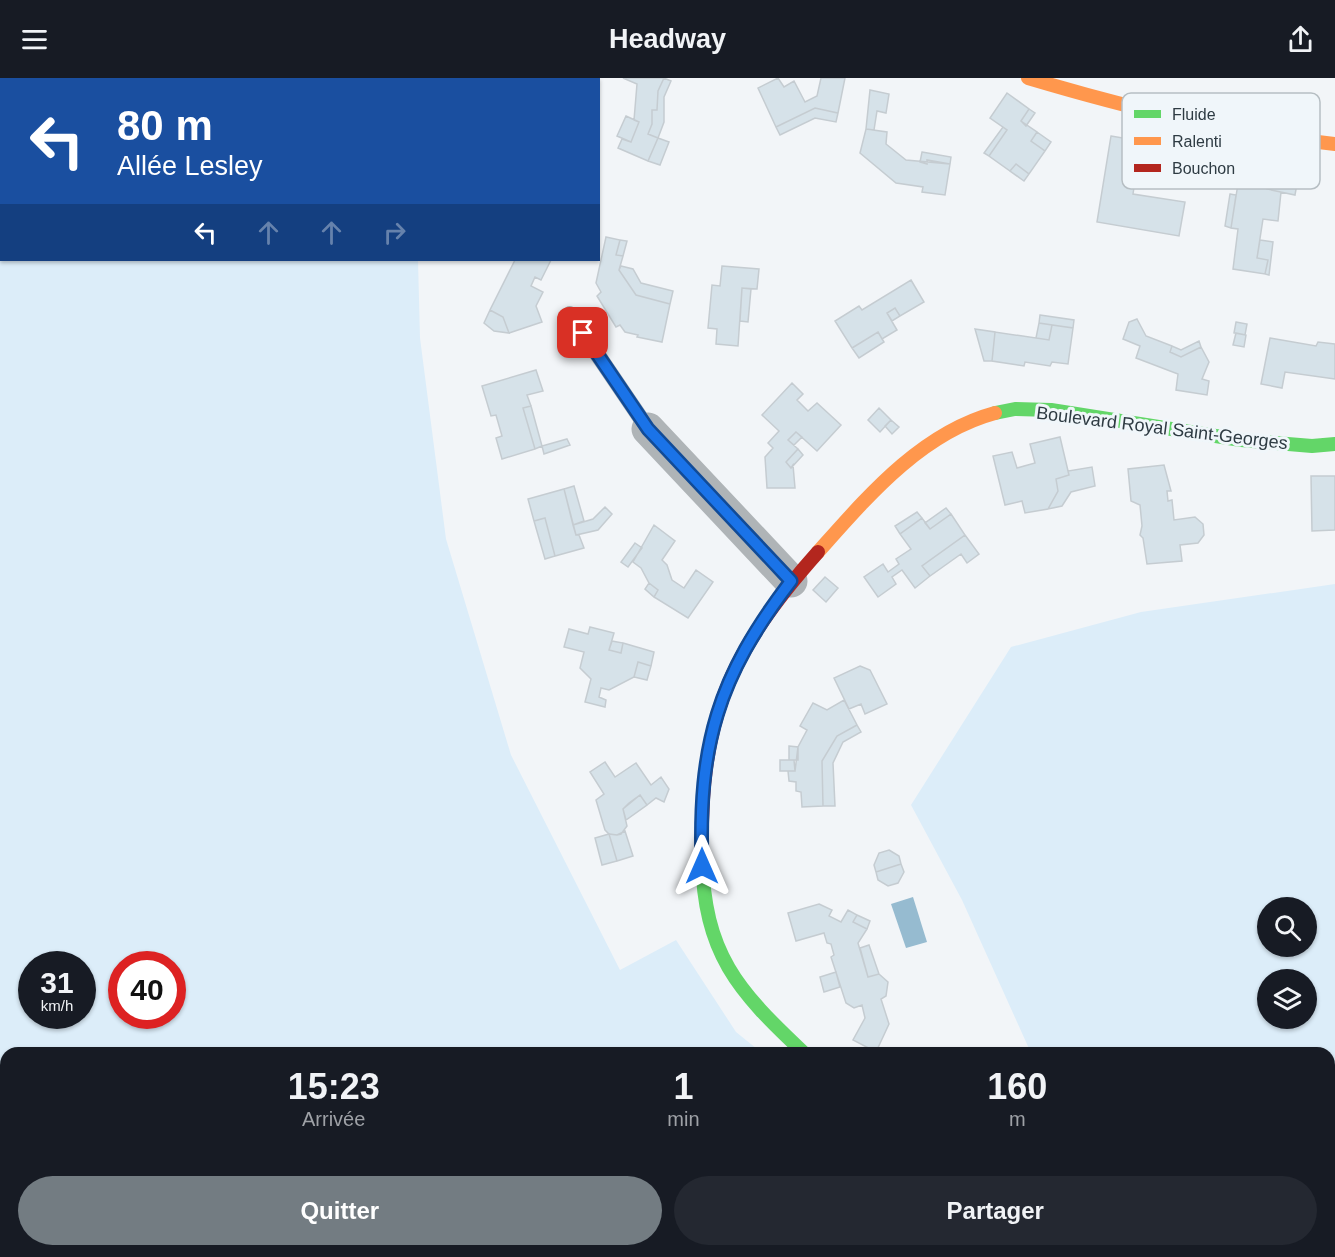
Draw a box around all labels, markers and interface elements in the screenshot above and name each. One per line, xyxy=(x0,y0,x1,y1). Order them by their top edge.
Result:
icon: menu xyxy=(18,23,51,56)
icon: share xyxy=(1284,23,1317,56)
text: Headway xyxy=(609,24,726,54)
legend xyxy=(1122,93,1320,189)
icon: left xyxy=(18,102,96,180)
text: 80 m xyxy=(117,102,213,149)
text: Fluide xyxy=(1172,106,1216,123)
text: Ralenti xyxy=(1172,133,1222,150)
text: Allée Lesley xyxy=(117,151,263,181)
text: Bouchon xyxy=(1172,160,1235,177)
icon: left xyxy=(189,216,222,249)
icon: ahead xyxy=(252,216,285,249)
icon: ahead xyxy=(315,216,348,249)
icon: right xyxy=(378,216,411,249)
pin xyxy=(557,307,608,358)
icon: arrive xyxy=(566,316,599,349)
street label: Boulevard Royal Saint-Georges xyxy=(1035,403,1289,453)
position arrow xyxy=(670,834,734,898)
map controls xyxy=(1257,897,1317,1029)
button: search xyxy=(1257,897,1317,957)
speed limit sign: 40 xyxy=(108,951,186,1029)
text: 31 xyxy=(40,966,74,999)
button: layers xyxy=(1257,969,1317,1029)
text: km/h xyxy=(41,997,73,1014)
text: 15:23 xyxy=(288,1066,380,1107)
text: 1 xyxy=(673,1066,693,1107)
text: 160 xyxy=(987,1066,1047,1107)
text: Arrivée xyxy=(302,1108,365,1130)
text: min xyxy=(667,1108,700,1130)
text: m xyxy=(1009,1108,1026,1130)
button: Quitter xyxy=(18,1176,662,1245)
button: Partager xyxy=(674,1176,1317,1245)

